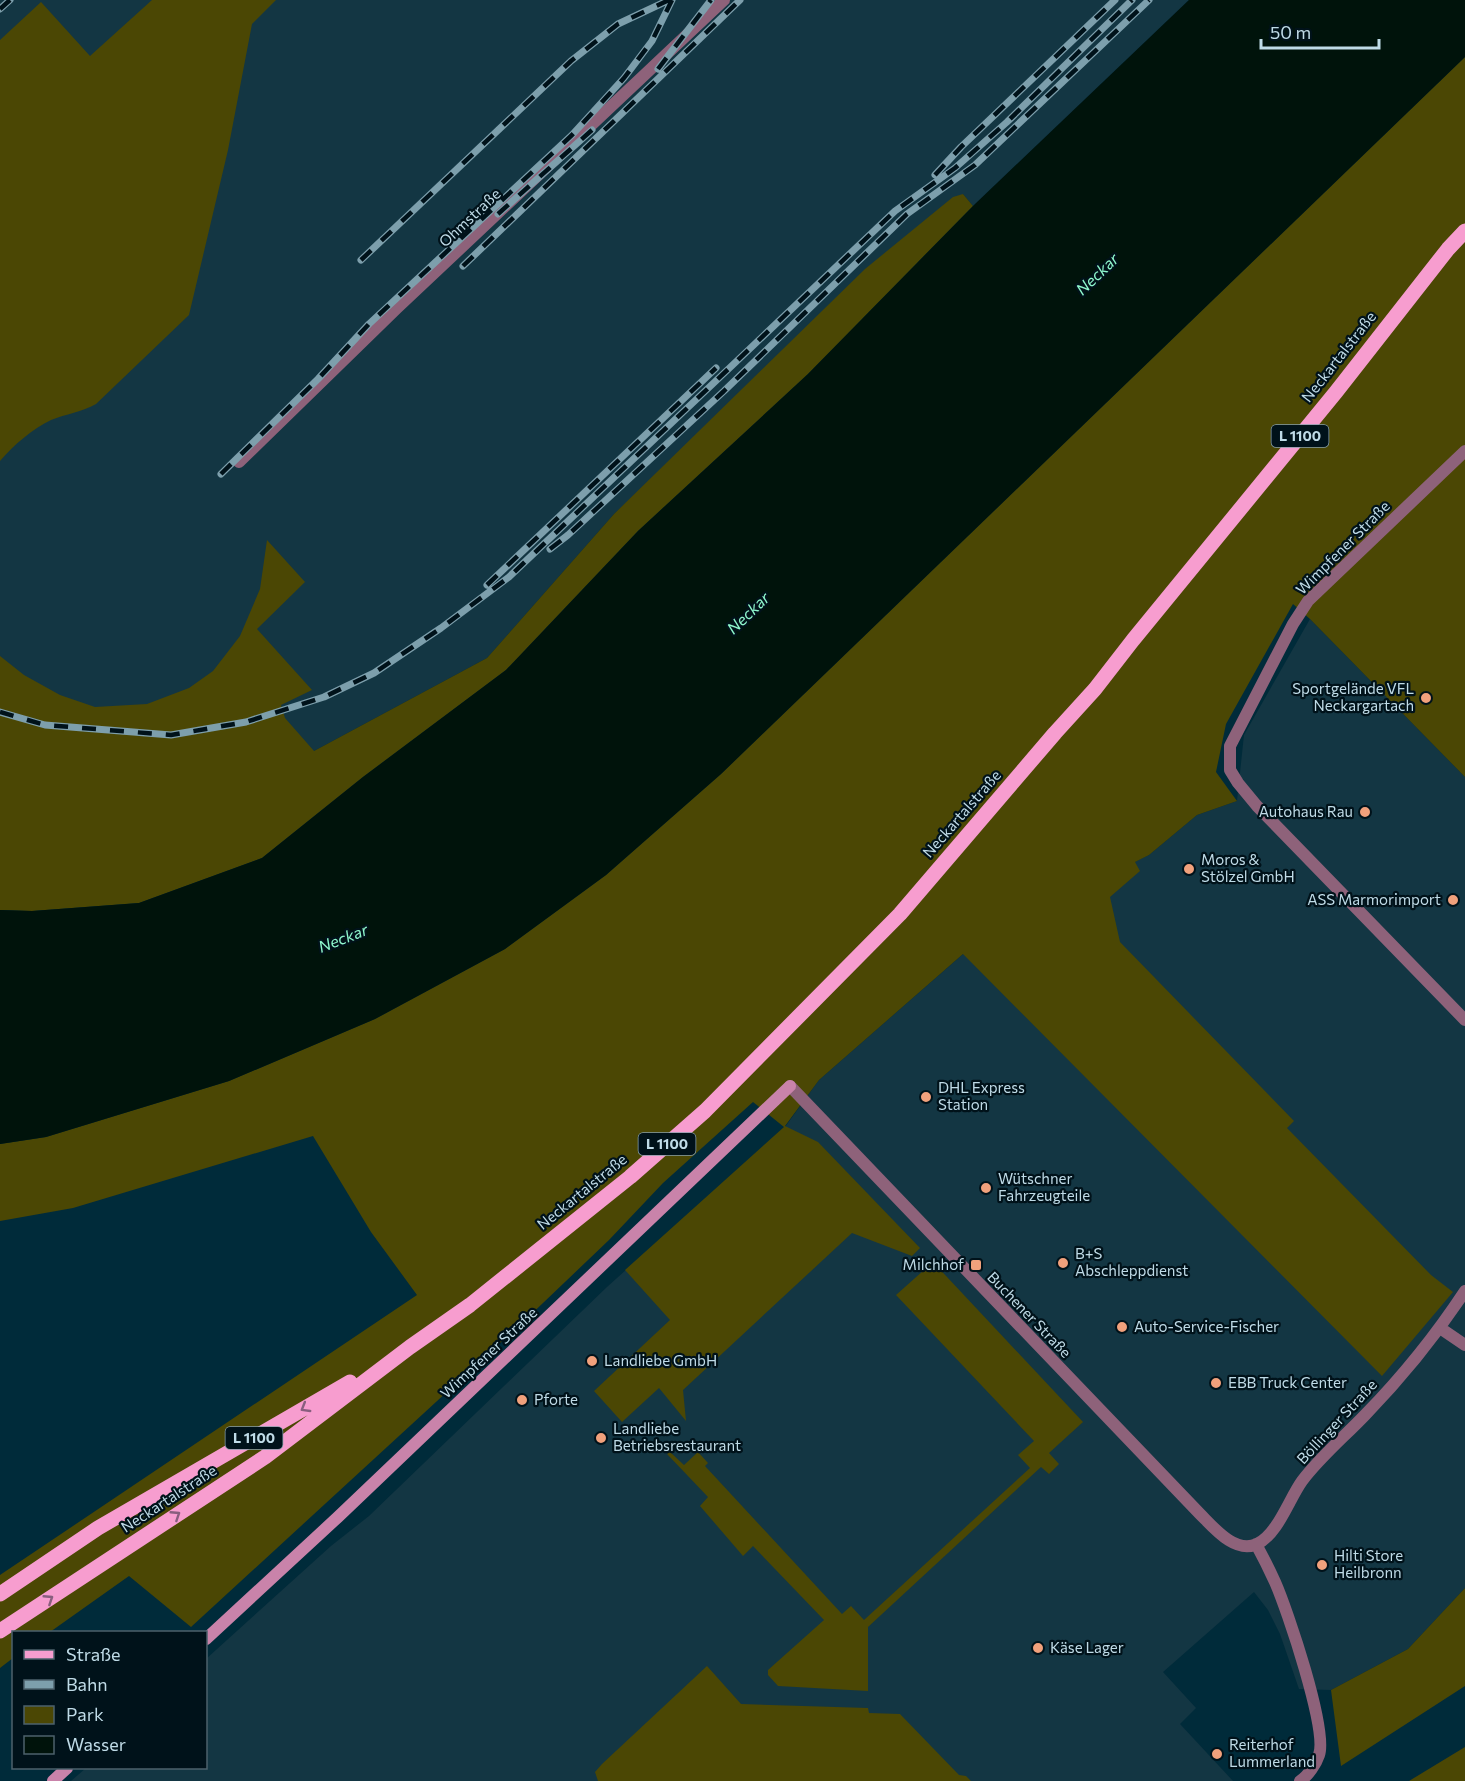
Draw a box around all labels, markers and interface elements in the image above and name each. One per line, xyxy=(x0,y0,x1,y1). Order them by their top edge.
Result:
scale bar xyxy=(1261,12,1380,50)
text: 50 m xyxy=(1270,21,1311,43)
street label: Ohmstraße xyxy=(435,184,504,250)
water label: Neckar xyxy=(1071,248,1122,298)
street label: Neckartalstraße xyxy=(1297,307,1379,405)
road number: L 1100 xyxy=(1272,425,1328,447)
street label: Wimpfener Straße xyxy=(1292,497,1393,598)
water label: Neckar xyxy=(722,587,773,637)
place label: Sportgelände VFL Neckargartach xyxy=(1292,679,1414,714)
marker: Sportgelände VFL Neckargartach xyxy=(1419,691,1433,705)
street label: Neckartalstraße xyxy=(918,766,1004,861)
place label: Autohaus Rau xyxy=(1259,802,1353,820)
marker: Autohaus Rau xyxy=(1358,805,1372,819)
place label: Moros & Stölzel GmbH xyxy=(1201,850,1295,885)
marker: Moros & Stölzel GmbH xyxy=(1182,862,1196,876)
place label: ASS Marmorimport xyxy=(1307,890,1441,908)
marker: ASS Marmorimport xyxy=(1446,893,1460,907)
water label: Neckar xyxy=(315,919,371,956)
place label: DHL Express Station xyxy=(938,1078,1025,1113)
marker: DHL Express Station xyxy=(919,1090,933,1104)
road number: L 1100 xyxy=(638,1133,696,1155)
street label: Neckartalstraße xyxy=(533,1150,630,1233)
place label: Wütschner Fahrzeugteile xyxy=(998,1169,1090,1204)
marker: Wütschner Fahrzeugteile xyxy=(979,1181,993,1195)
place label: B+S Abschleppdienst xyxy=(1075,1244,1188,1279)
place label: Milchhof xyxy=(903,1255,964,1273)
marker: B+S Abschleppdienst xyxy=(1056,1256,1070,1270)
marker: Milchhof xyxy=(969,1258,983,1272)
street label: Buchener Straße xyxy=(984,1267,1075,1361)
street label: Wimpfener Straße xyxy=(436,1303,540,1402)
place label: Auto-Service-Fischer xyxy=(1134,1317,1279,1335)
marker: Auto-Service-Fischer xyxy=(1115,1320,1129,1334)
place label: Landliebe GmbH xyxy=(604,1351,717,1369)
marker: Landliebe GmbH xyxy=(585,1354,599,1368)
place label: EBB Truck Center xyxy=(1228,1373,1347,1391)
street label: Böllinger Straße xyxy=(1293,1375,1380,1467)
marker: EBB Truck Center xyxy=(1209,1376,1223,1390)
place label: Pforte xyxy=(534,1390,578,1408)
marker: Pforte xyxy=(515,1393,529,1407)
one-way arrow xyxy=(301,1401,311,1413)
place label: Landliebe Betriebsrestaurant xyxy=(613,1419,741,1454)
road number: L 1100 xyxy=(226,1427,282,1449)
marker: Landliebe Betriebsrestaurant xyxy=(594,1431,608,1445)
street label: Neckartalstraße xyxy=(117,1461,220,1536)
one-way arrow xyxy=(170,1511,180,1523)
place label: Hilti Store Heilbronn xyxy=(1334,1546,1403,1581)
marker: Hilti Store Heilbronn xyxy=(1315,1558,1329,1572)
one-way arrow xyxy=(43,1594,53,1606)
legend xyxy=(12,1631,207,1769)
place label: Käse Lager xyxy=(1050,1638,1124,1656)
marker: Käse Lager xyxy=(1031,1641,1045,1655)
text: Straße xyxy=(66,1643,121,1665)
text: Bahn xyxy=(66,1673,108,1695)
text: Park xyxy=(66,1703,104,1725)
text: Wasser xyxy=(66,1733,126,1755)
place label: Reiterhof Lummerland xyxy=(1229,1735,1315,1770)
marker: Reiterhof Lummerland xyxy=(1210,1747,1224,1761)

